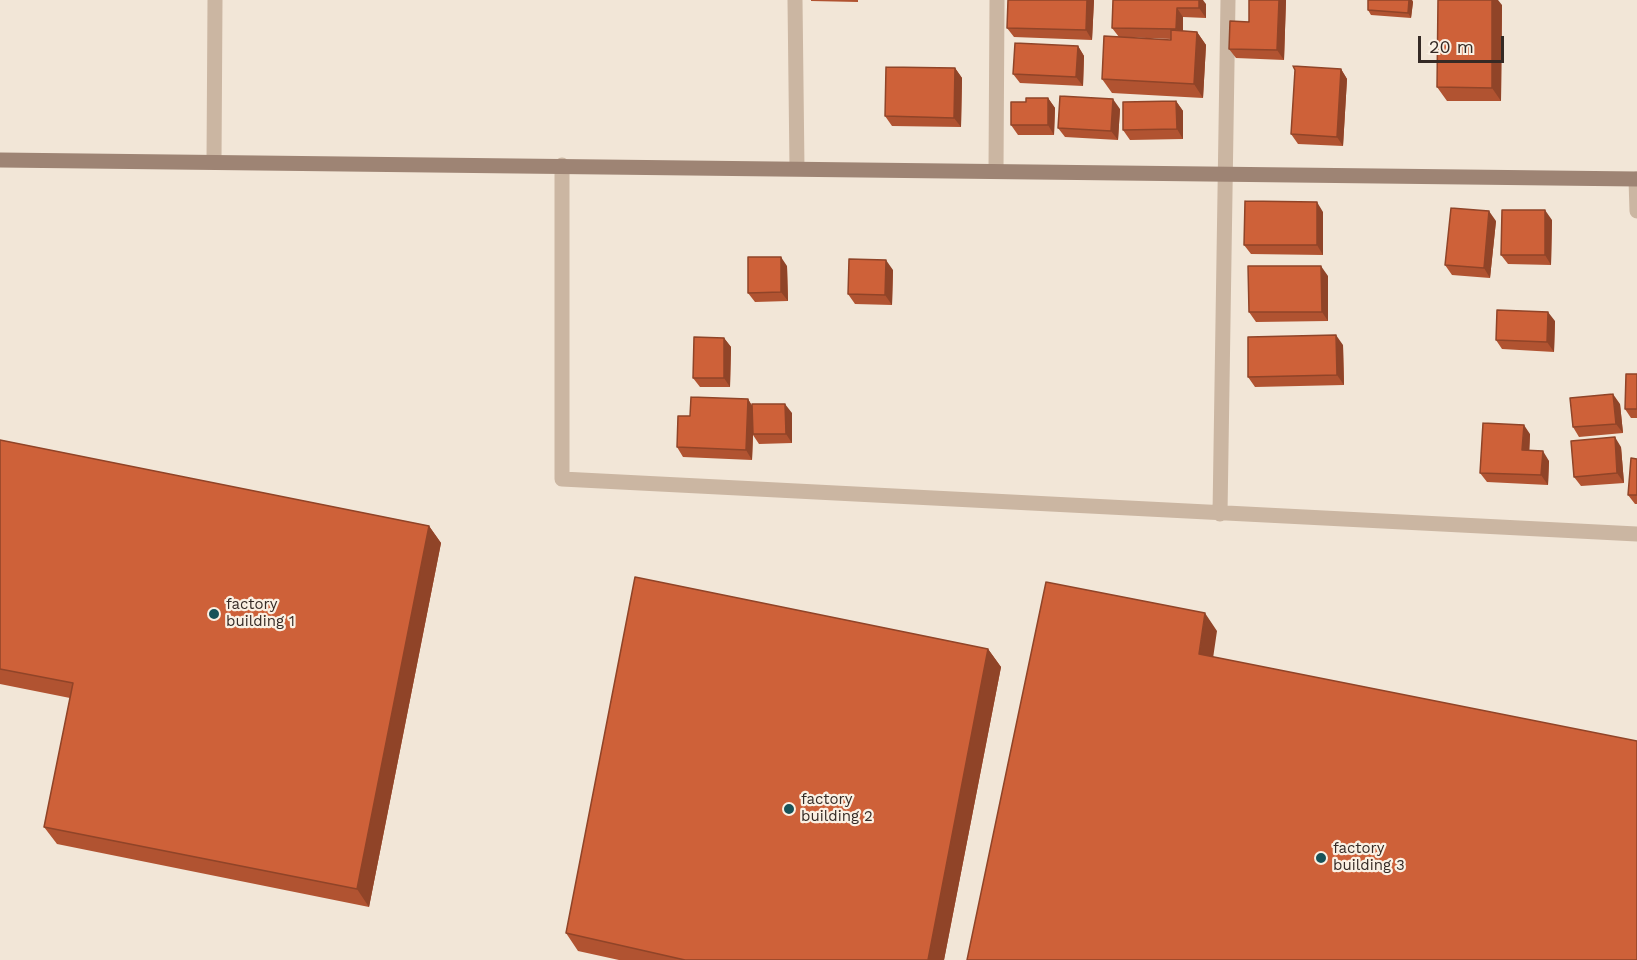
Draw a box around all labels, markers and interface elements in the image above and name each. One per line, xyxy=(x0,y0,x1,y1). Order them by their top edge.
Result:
scale bar xyxy=(1421,24,1506,62)
text: 20 m xyxy=(1429,36,1474,57)
place label: factory building 1 xyxy=(226,596,295,631)
marker: factory building 1 xyxy=(207,607,221,621)
place label: factory building 2 xyxy=(801,791,873,826)
marker: factory building 2 xyxy=(782,802,796,816)
place label: factory building 3 xyxy=(1333,840,1405,875)
marker: factory building 3 xyxy=(1314,851,1328,865)

